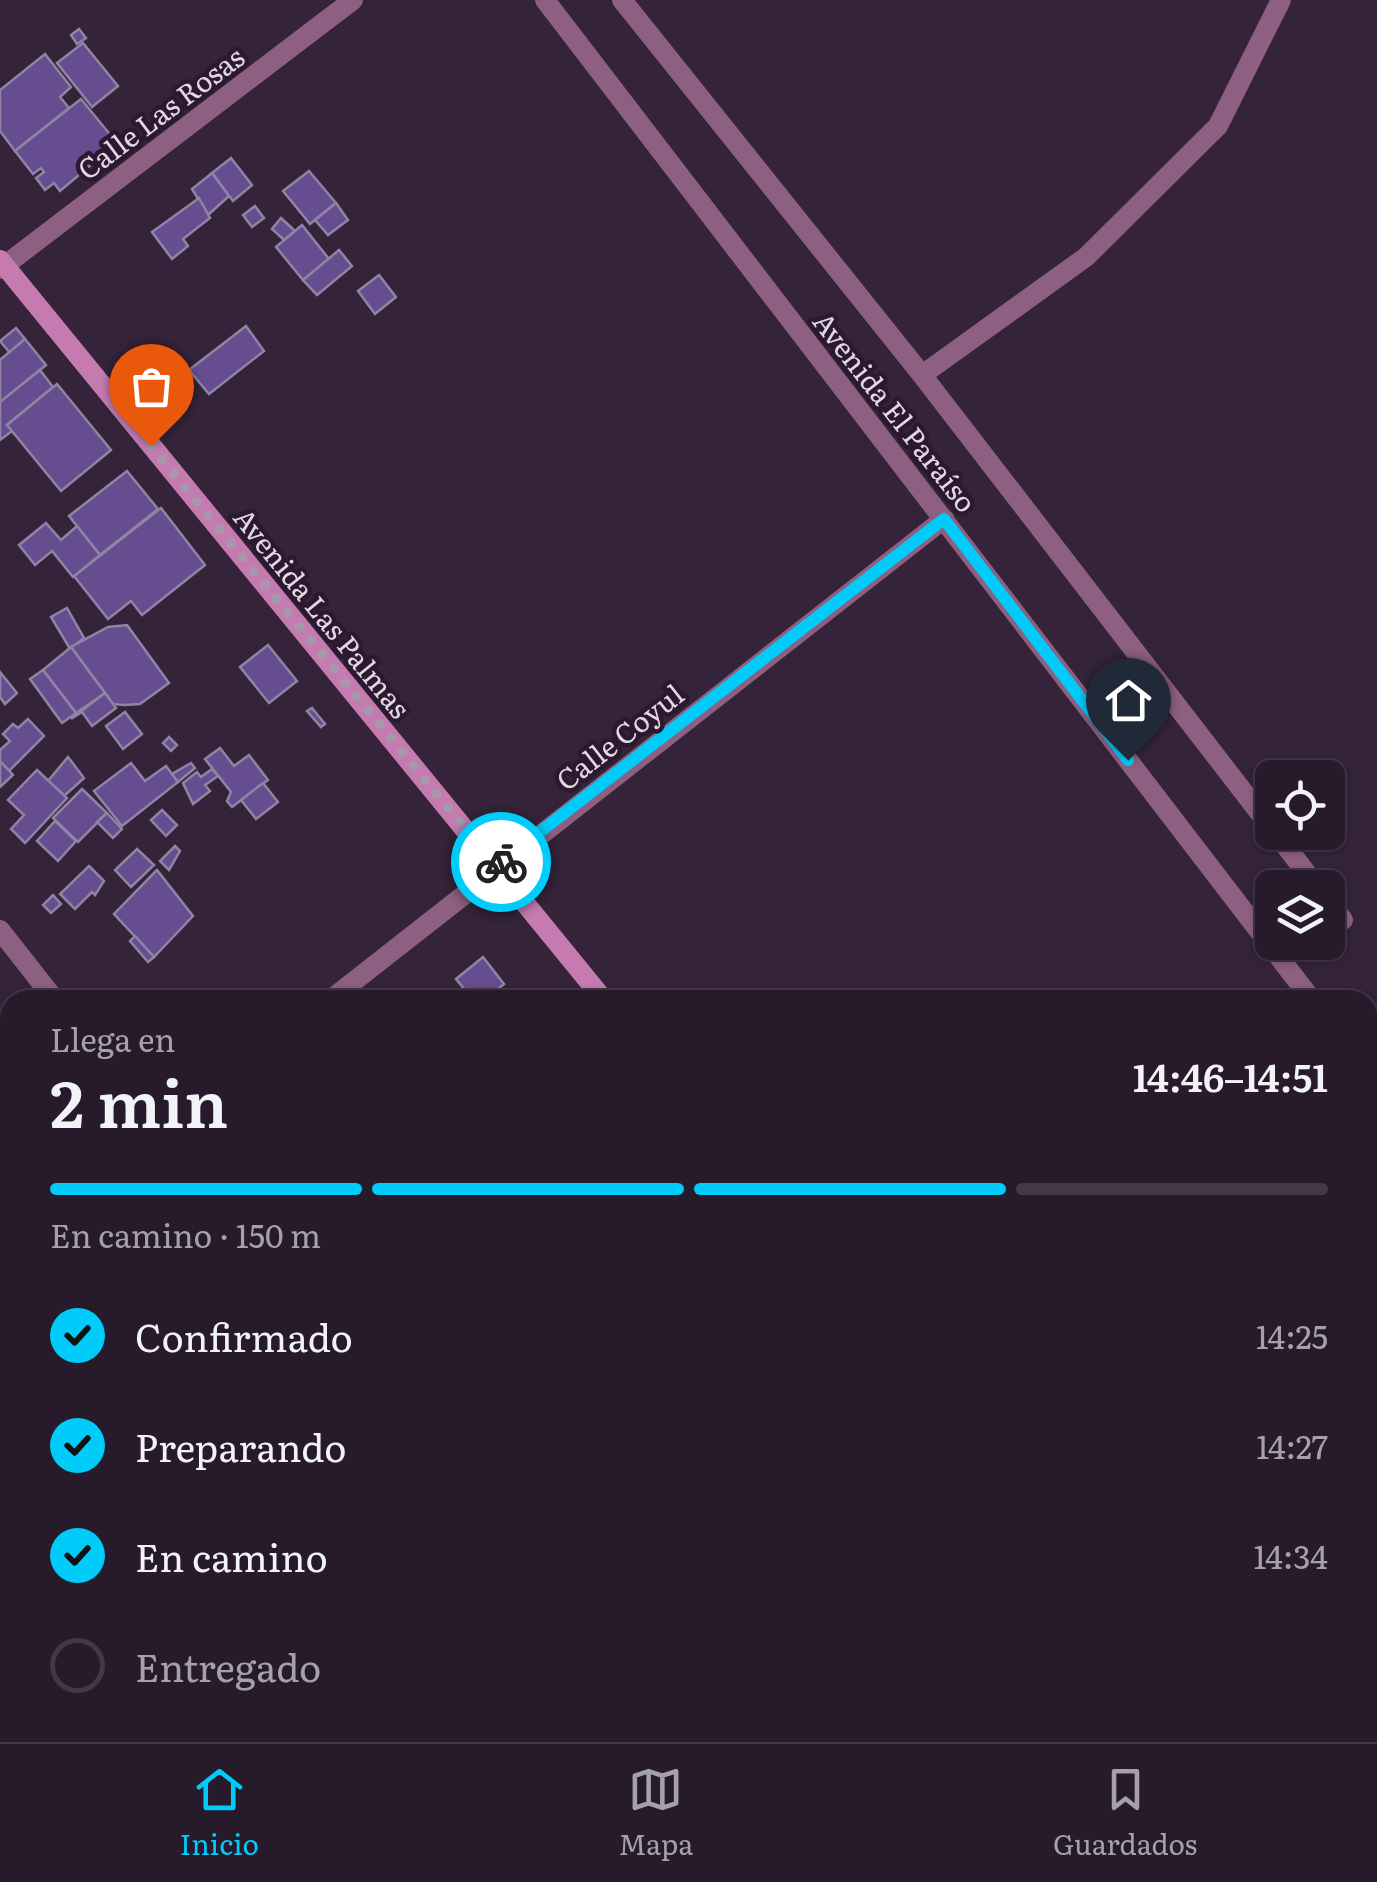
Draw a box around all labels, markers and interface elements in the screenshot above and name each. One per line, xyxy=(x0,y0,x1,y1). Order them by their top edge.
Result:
street label: Calle Las Rosas xyxy=(68,35,252,189)
street label: Avenida El Paraíso xyxy=(804,302,988,520)
pin xyxy=(109,344,194,447)
icon: bag xyxy=(124,359,179,414)
street label: Avenida Las Palmas xyxy=(225,498,421,726)
pin xyxy=(1086,658,1171,761)
street label: Calle Coyul xyxy=(546,673,692,799)
icon: home xyxy=(1101,673,1156,728)
map controls xyxy=(1255,760,1345,960)
button: locate xyxy=(1255,760,1345,850)
courier xyxy=(451,812,551,912)
icon: bike xyxy=(474,835,529,890)
button: layers xyxy=(1255,870,1345,960)
text: Llega en xyxy=(50,1014,175,1062)
text: 14:46–14:51 xyxy=(1133,1047,1328,1104)
text: 2 min xyxy=(50,1051,228,1148)
text: En camino · 150 m xyxy=(50,1210,321,1258)
text: Confirmado xyxy=(135,1307,353,1364)
icon: check xyxy=(50,1308,105,1363)
text: 14:25 xyxy=(1256,1311,1328,1359)
text: Preparando xyxy=(135,1417,347,1474)
icon: check xyxy=(50,1418,105,1473)
text: 14:27 xyxy=(1256,1421,1328,1469)
text: En camino xyxy=(135,1527,328,1584)
icon: check xyxy=(50,1528,105,1583)
text: 14:34 xyxy=(1253,1531,1328,1579)
text: Entregado xyxy=(135,1637,321,1694)
tab: Inicio xyxy=(180,1762,259,1864)
tab: Mapa xyxy=(619,1762,693,1864)
tab: Guardados xyxy=(1053,1762,1197,1864)

